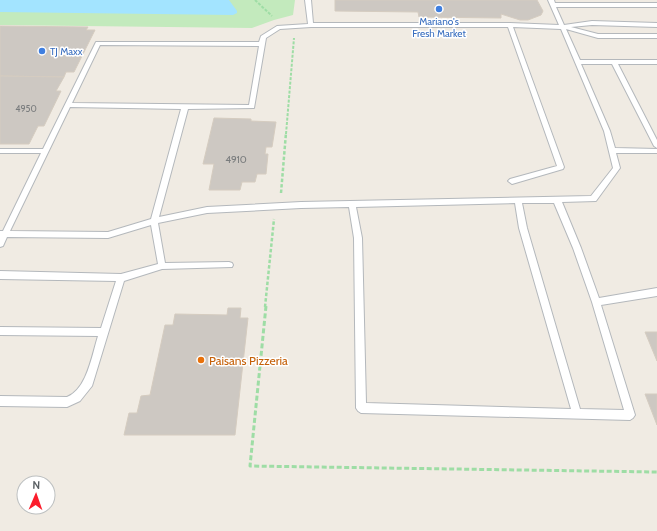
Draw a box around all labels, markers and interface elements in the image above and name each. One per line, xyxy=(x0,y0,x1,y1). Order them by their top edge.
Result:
marker: Mariano's Fresh Market xyxy=(434,4,444,14)
place label: Mariano's Fresh Market xyxy=(412,15,466,40)
place label: TJ Maxx xyxy=(50,45,83,58)
marker: TJ Maxx xyxy=(37,46,47,56)
house number: 4950 xyxy=(15,103,37,114)
house number: 4910 xyxy=(225,153,247,166)
place label: Paisans Pizzeria xyxy=(209,353,288,368)
marker: Paisans Pizzeria xyxy=(196,355,206,365)
north arrow xyxy=(16,475,56,515)
text: N xyxy=(32,478,40,492)

